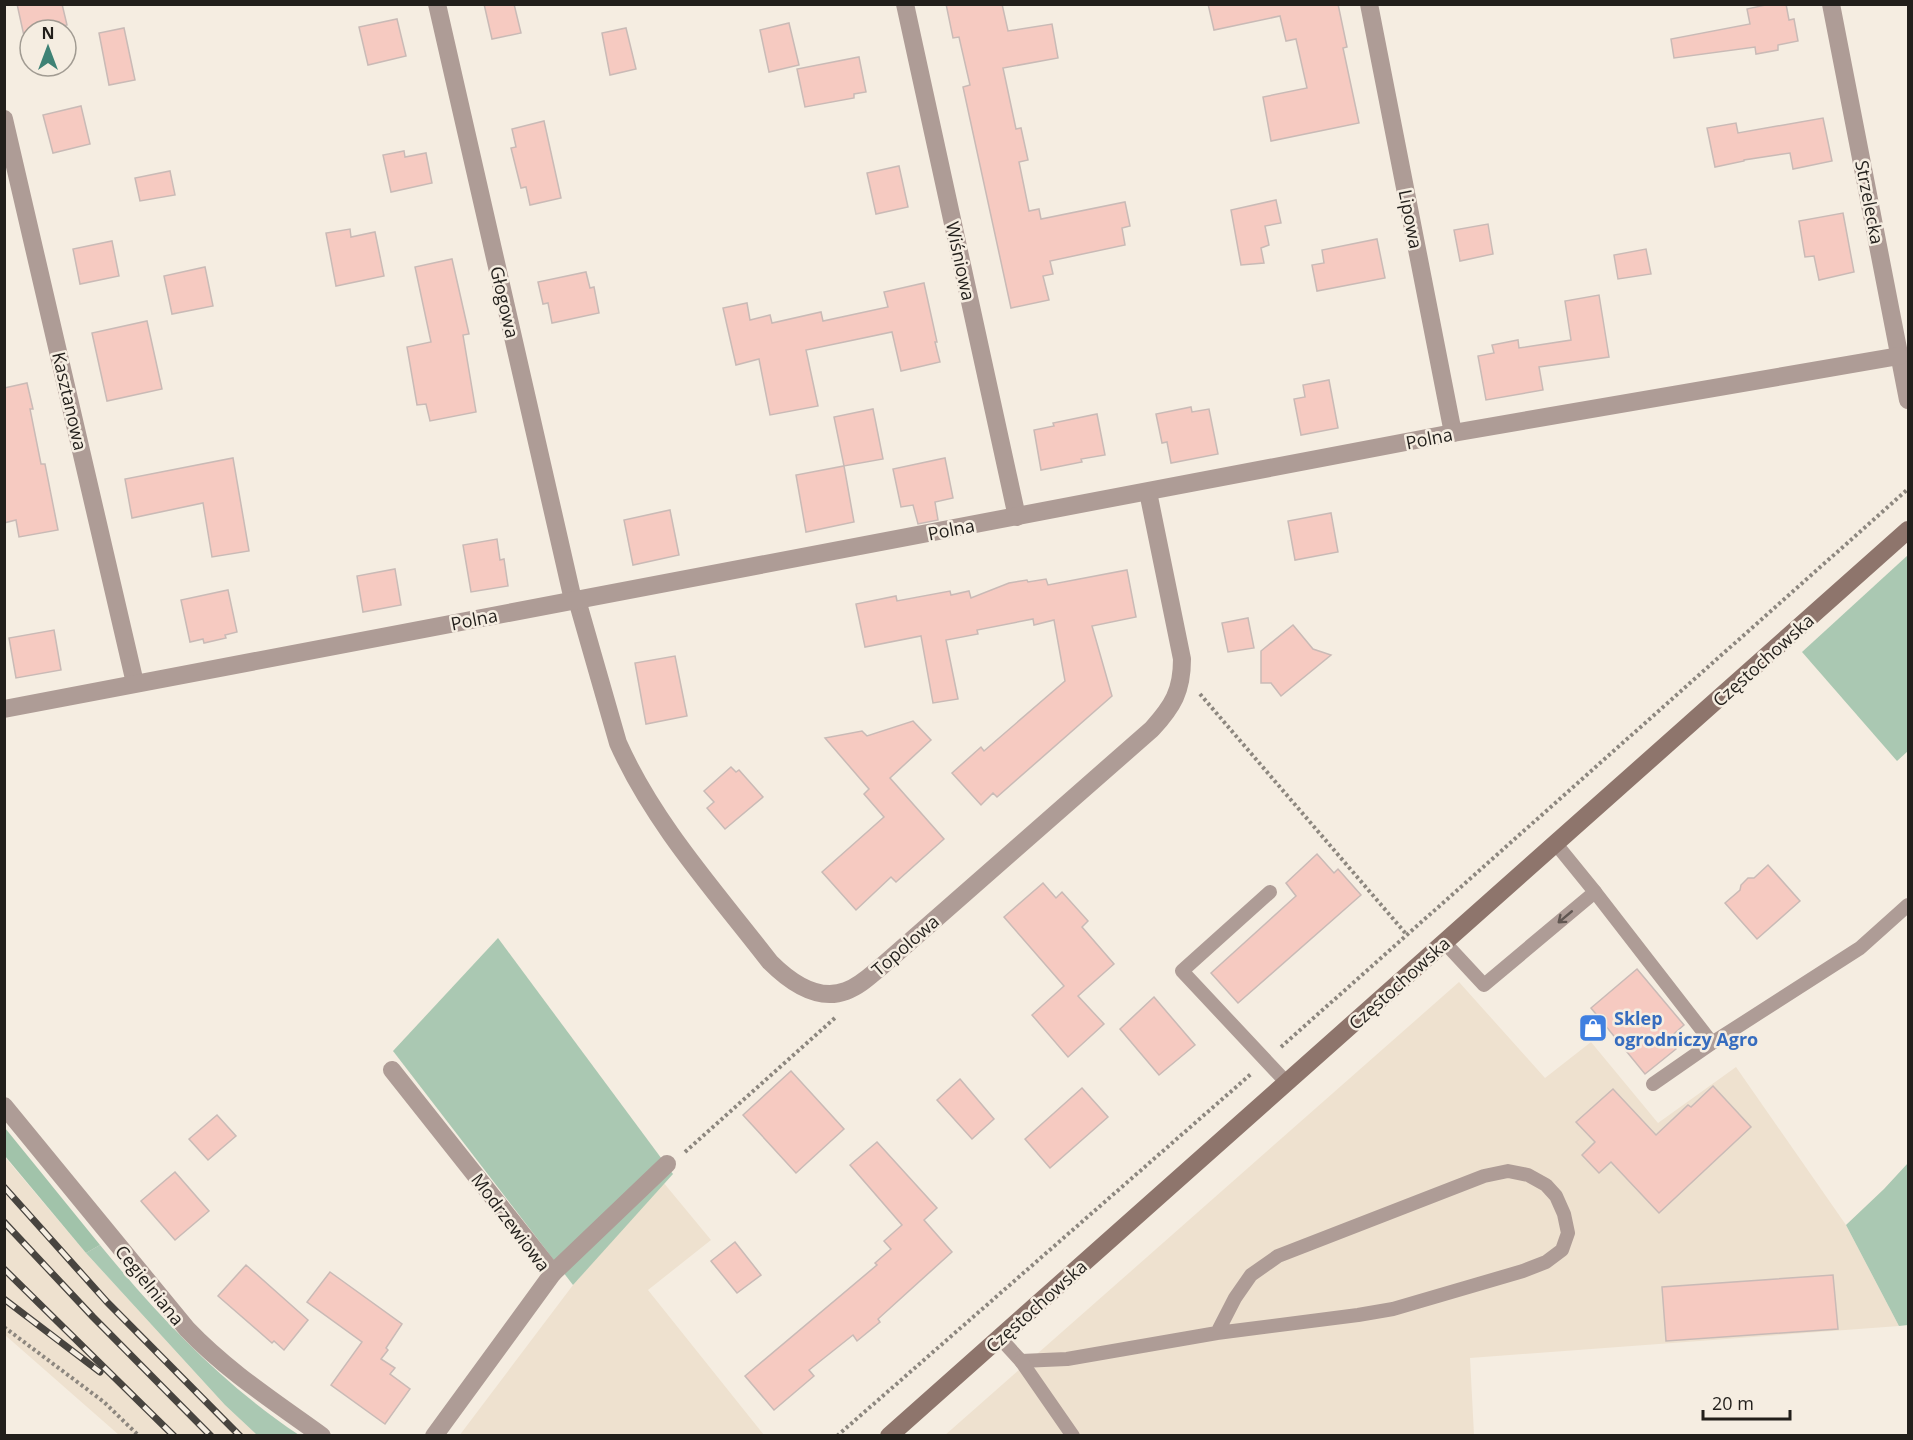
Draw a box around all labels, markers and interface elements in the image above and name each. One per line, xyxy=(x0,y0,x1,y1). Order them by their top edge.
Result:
north arrow xyxy=(18,18,78,78)
text: N xyxy=(41,22,55,44)
street label: Strzelecka xyxy=(1850,158,1890,246)
street label: Lipowa xyxy=(1394,187,1428,251)
street label: Wiśniowa xyxy=(941,219,981,303)
street label: Głogowa xyxy=(485,264,525,340)
street label: Kasztanowa xyxy=(47,349,93,453)
street label: Polna xyxy=(1404,422,1454,454)
street label: Polna xyxy=(926,513,976,545)
street label: Polna xyxy=(449,603,499,635)
street label: Częstochowska xyxy=(1707,608,1819,712)
street label: Topolowa xyxy=(866,909,944,981)
one-way arrow xyxy=(1558,910,1573,924)
street label: Częstochowska xyxy=(1343,931,1455,1035)
place label: Sklep ogrodniczy Agro xyxy=(1614,1006,1758,1051)
shop icon: Sklep ogrodniczy Agro xyxy=(1577,1012,1609,1044)
street label: Modrzewiowa xyxy=(466,1168,556,1276)
street label: Cegielniana xyxy=(110,1240,190,1330)
street label: Częstochowska xyxy=(980,1254,1092,1358)
scale bar xyxy=(1703,1383,1790,1421)
text: 20 m xyxy=(1712,1391,1754,1415)

